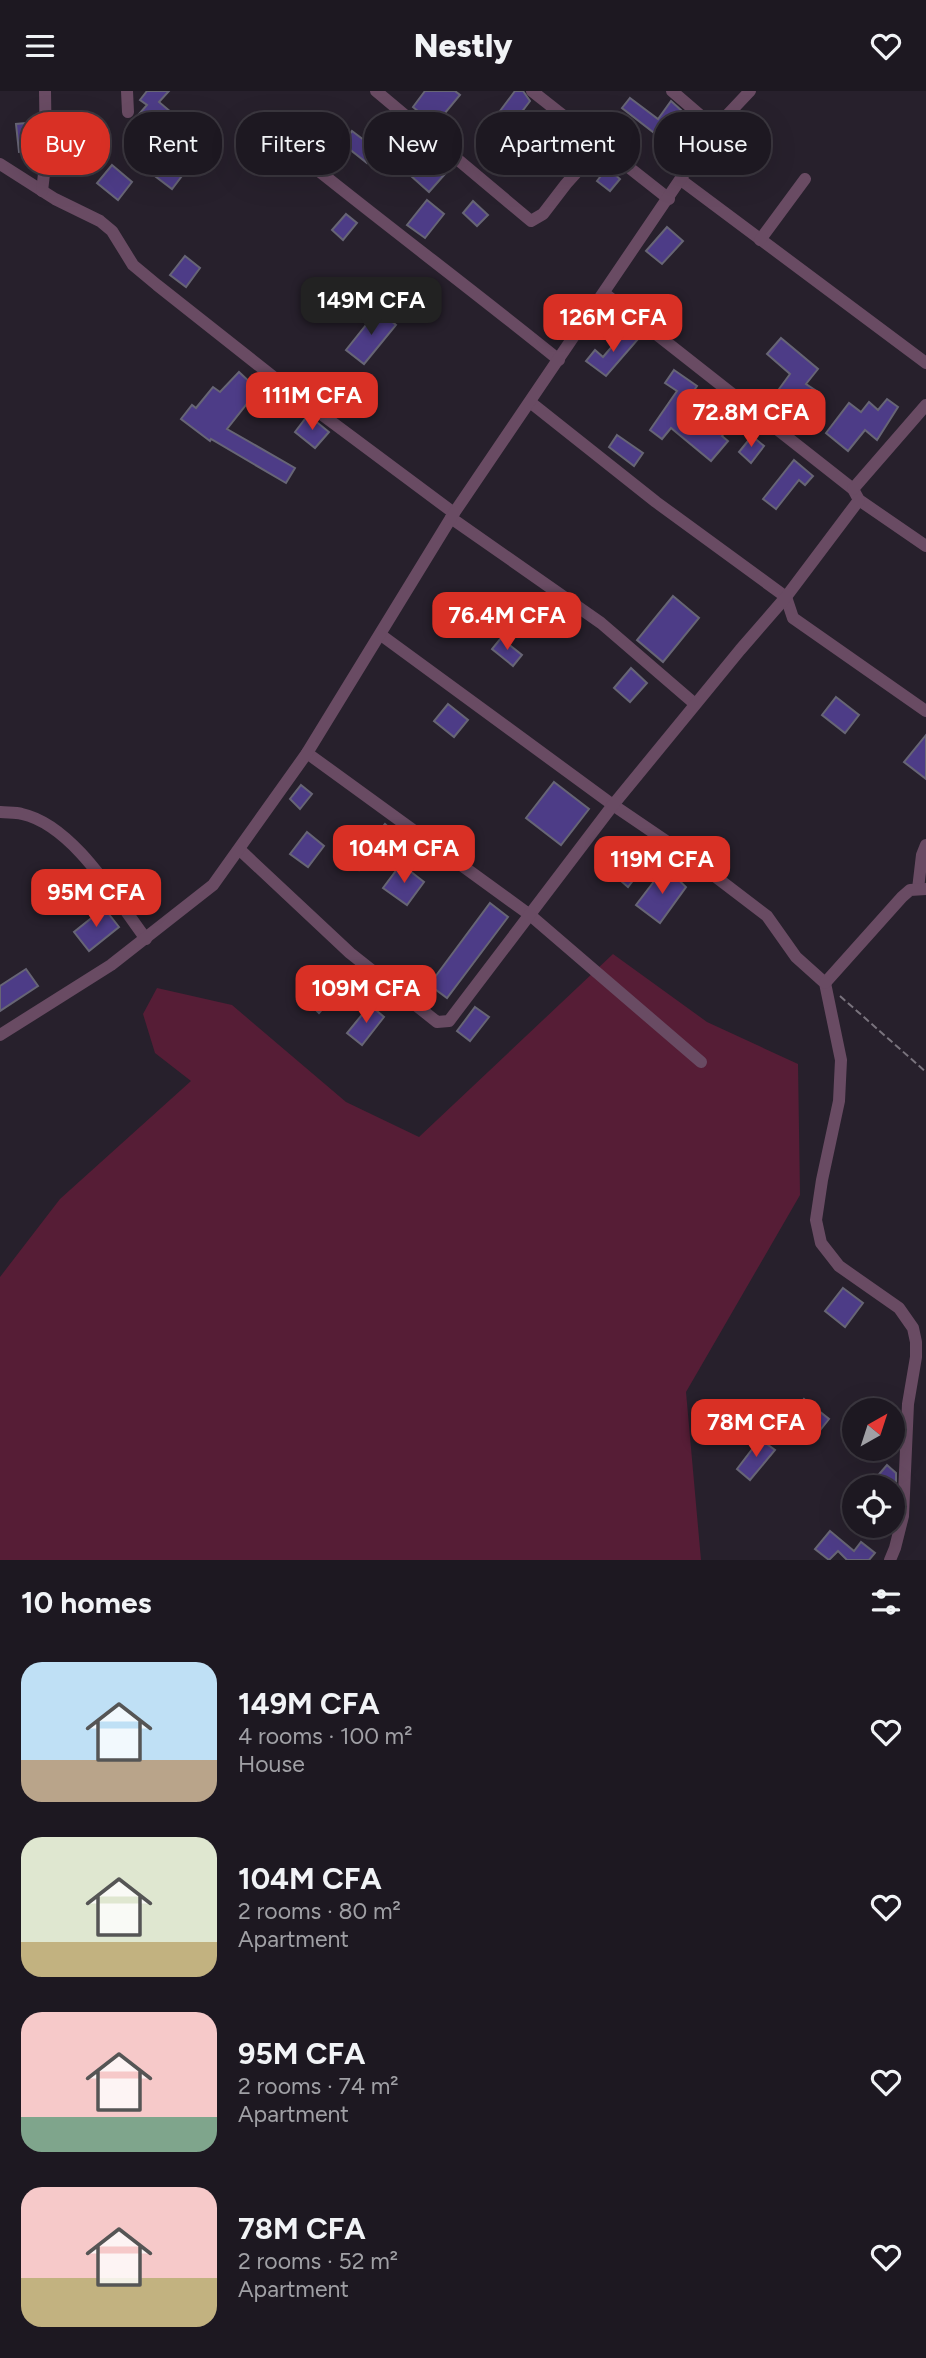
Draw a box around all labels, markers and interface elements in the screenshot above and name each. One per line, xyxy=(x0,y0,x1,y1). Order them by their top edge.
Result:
icon: menu xyxy=(21,27,59,65)
text: Nestly xyxy=(414,27,512,65)
icon: heart xyxy=(867,27,905,65)
chip: Buy xyxy=(21,112,110,175)
chip: Rent xyxy=(124,112,222,175)
chip: Filters xyxy=(236,112,350,175)
chip: New xyxy=(364,112,462,175)
chip: Apartment xyxy=(476,112,640,175)
chip: House xyxy=(654,112,771,175)
pin: 149M CFA xyxy=(299,278,443,337)
text: 149M CFA xyxy=(317,286,425,314)
pin: 126M CFA xyxy=(541,295,685,354)
text: 126M CFA xyxy=(559,303,667,331)
pin: 111M CFA xyxy=(240,373,384,432)
text: 111M CFA xyxy=(262,381,362,409)
pin: 72.8M CFA xyxy=(671,389,831,449)
text: 72.8M CFA xyxy=(693,398,809,426)
pin: 76.4M CFA xyxy=(427,593,587,652)
text: 76.4M CFA xyxy=(448,601,566,629)
pin: 104M CFA xyxy=(332,825,476,885)
text: 104M CFA xyxy=(349,834,459,862)
pin: 119M CFA xyxy=(590,837,734,896)
text: 119M CFA xyxy=(610,845,714,873)
pin: 95M CFA xyxy=(31,869,161,929)
text: 95M CFA xyxy=(47,878,145,906)
pin: 109M CFA xyxy=(294,965,438,1025)
text: 109M CFA xyxy=(312,974,420,1002)
north arrow xyxy=(842,1398,905,1461)
map controls xyxy=(842,1398,905,1538)
pin: 78M CFA xyxy=(691,1399,821,1459)
text: 78M CFA xyxy=(707,1408,805,1436)
button: locate xyxy=(842,1475,905,1538)
icon: filters xyxy=(867,1583,905,1621)
text: 10 homes xyxy=(21,1584,152,1621)
text: 149M CFA xyxy=(238,1685,380,1722)
icon: home xyxy=(77,1690,161,1774)
icon: heart xyxy=(867,1713,905,1751)
text: 4 rooms · 100 m² xyxy=(238,1722,412,1750)
text: House xyxy=(238,1750,305,1778)
text: 104M CFA xyxy=(238,1860,382,1897)
icon: home xyxy=(77,1865,161,1949)
icon: heart xyxy=(867,1888,905,1926)
text: 2 rooms · 80 m² xyxy=(238,1897,401,1925)
text: Apartment xyxy=(238,1925,349,1953)
text: 95M CFA xyxy=(238,2035,365,2072)
icon: home xyxy=(77,2040,161,2124)
icon: heart xyxy=(867,2063,905,2101)
text: 2 rooms · 74 m² xyxy=(238,2072,399,2100)
text: Apartment xyxy=(238,2100,349,2128)
text: 78M CFA xyxy=(238,2210,366,2247)
icon: home xyxy=(77,2215,161,2299)
icon: heart xyxy=(867,2238,905,2276)
text: 2 rooms · 52 m² xyxy=(238,2247,398,2275)
text: Apartment xyxy=(238,2275,349,2303)

